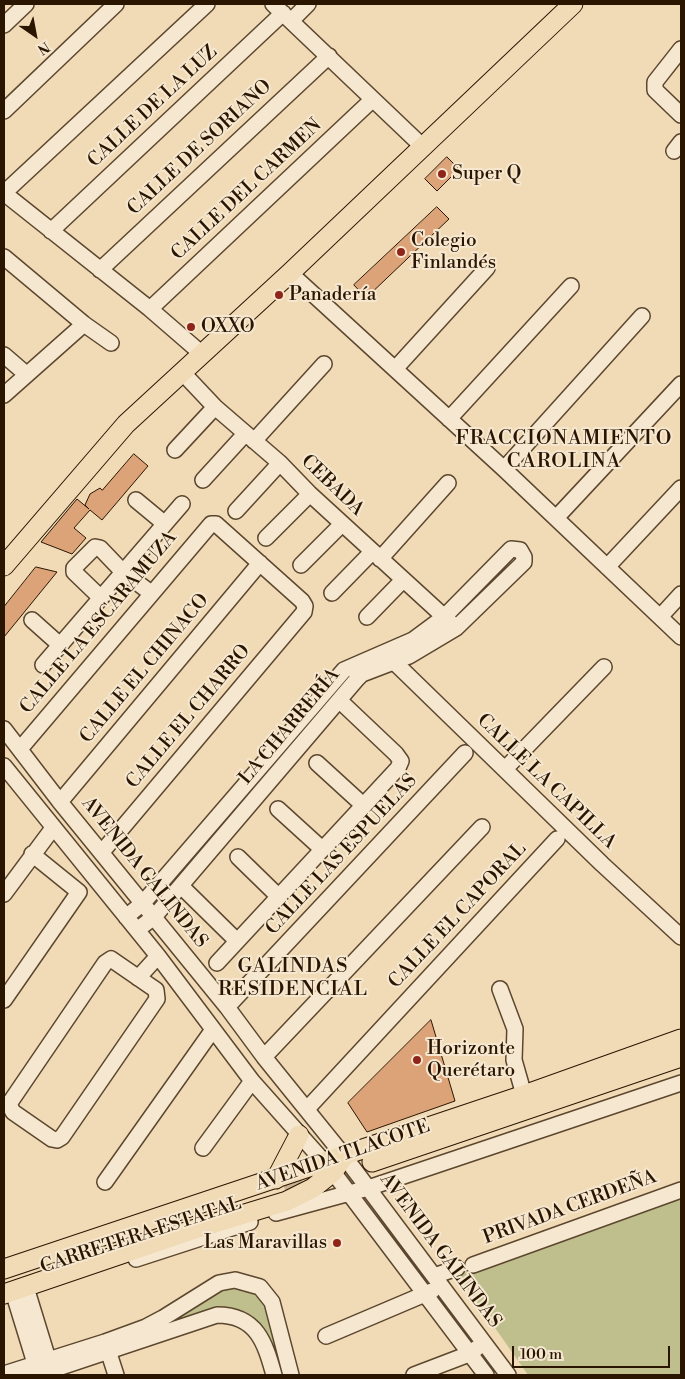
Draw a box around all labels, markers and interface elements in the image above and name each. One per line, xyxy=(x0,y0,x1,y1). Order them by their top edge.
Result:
north arrow xyxy=(10,10,60,60)
text: N xyxy=(34,37,53,58)
street label: CALLE DE LA LUZ xyxy=(84,41,222,173)
street label: CALLE DE SORIANO xyxy=(123,75,277,221)
street label: CALLE DEL CARMEN xyxy=(167,114,327,266)
place label: Super Q xyxy=(452,163,521,185)
marker: Super Q xyxy=(436,168,448,180)
place label: Colegio Finlandés xyxy=(411,230,496,274)
marker: Colegio Finlandés xyxy=(395,246,407,258)
place label: Panadería xyxy=(289,284,376,306)
marker: Panadería xyxy=(273,289,285,301)
place label: OXXO xyxy=(201,316,255,338)
marker: OXXO xyxy=(185,321,197,333)
district label: FRACCIONAMIENTO CAROLINA xyxy=(454,427,674,474)
street label: CEBADA xyxy=(296,450,368,522)
street label: CALLE LA ESCARAMUZA xyxy=(16,527,182,719)
street label: CALLE EL CHINACO xyxy=(76,590,214,748)
street label: CALLE EL CHARRO xyxy=(122,640,256,794)
street label: LA CHARRERÍA xyxy=(235,664,345,790)
street label: CALLE LA CAPILLA xyxy=(472,710,620,854)
street label: CALLE LAS ESPUELAS xyxy=(262,770,422,940)
street label: AVENIDA GALINDAS xyxy=(76,793,212,953)
street label: CALLE EL CAPORAL xyxy=(384,838,532,994)
district label: GALINDAS RESIDENCIAL xyxy=(217,955,369,1002)
place label: Horizonte Querétaro xyxy=(427,1038,515,1082)
marker: Horizonte Querétaro xyxy=(411,1054,423,1066)
street label: AVENIDA TLACOTE xyxy=(253,1115,433,1197)
street label: PRIVADA CERDEÑA xyxy=(480,1166,660,1250)
street label: AVENIDA GALINDAS xyxy=(374,1169,506,1333)
street label: CARRETERA ESTATAL xyxy=(38,1193,244,1279)
place label: Las Maravillas xyxy=(204,1232,327,1254)
marker: Las Maravillas xyxy=(331,1237,343,1249)
scale bar xyxy=(515,1336,672,1368)
text: 100 m xyxy=(520,1345,562,1364)

